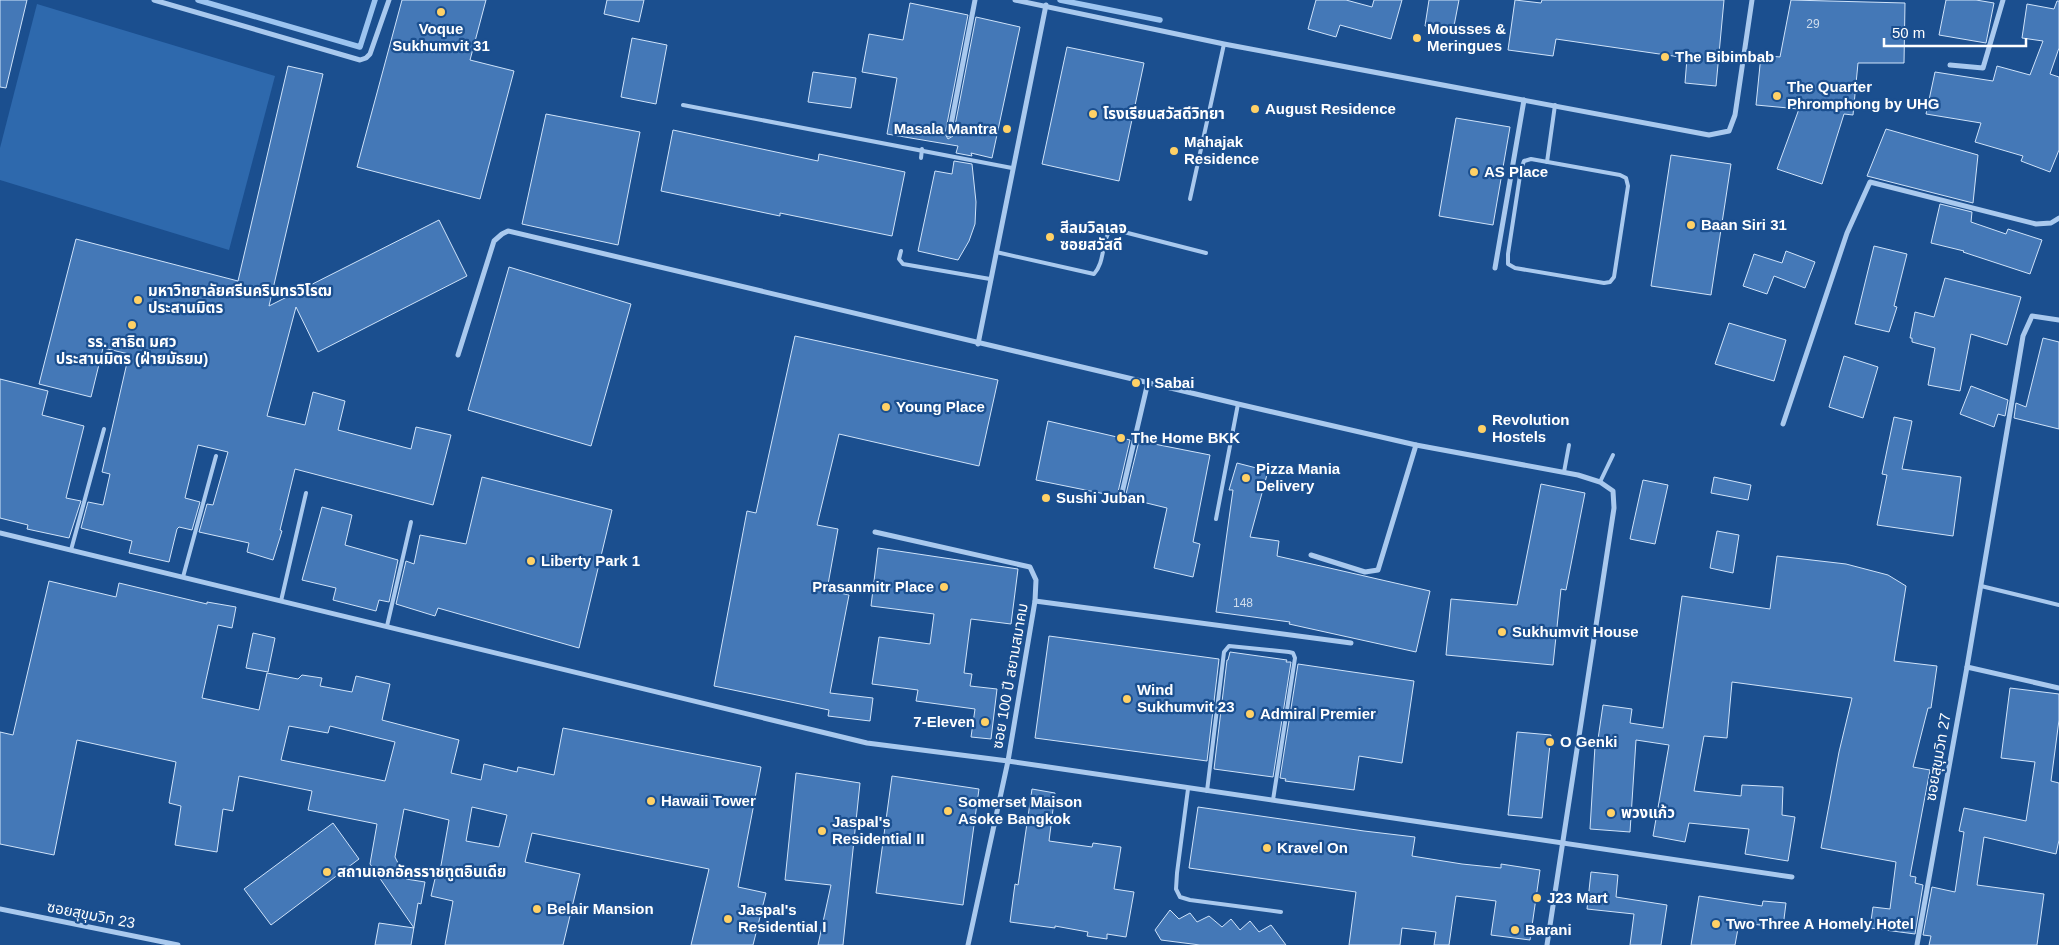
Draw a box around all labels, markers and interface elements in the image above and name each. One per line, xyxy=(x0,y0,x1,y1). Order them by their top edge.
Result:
marker: Voque Sukhumvit 31 xyxy=(435,6,447,18)
scale bar xyxy=(1884,15,2026,47)
house number: 29 xyxy=(1806,17,1820,31)
place label: Voque Sukhumvit 31 xyxy=(392,20,490,54)
place label: Mousses & Meringues xyxy=(1427,20,1506,54)
text: 50 m xyxy=(1892,24,1925,41)
marker: Mousses & Meringues xyxy=(1411,32,1423,44)
place label: The Bibimbab xyxy=(1675,48,1774,65)
marker: The Bibimbab xyxy=(1659,51,1671,63)
place label: The Quarter Phromphong by UHG xyxy=(1787,78,1940,112)
marker: The Quarter Phromphong by UHG xyxy=(1771,90,1783,102)
place label: August Residence xyxy=(1265,100,1396,117)
marker: August Residence xyxy=(1249,103,1261,115)
place label: โรงเรียนสวัสดีวิทยา xyxy=(1103,105,1225,122)
marker: โรงเรียนสวัสดีวิทยา xyxy=(1087,108,1099,120)
place label: Masala Mantra xyxy=(894,120,998,137)
marker: Masala Mantra xyxy=(1001,123,1013,135)
place label: Mahajak Residence xyxy=(1184,133,1259,167)
marker: Mahajak Residence xyxy=(1168,145,1180,157)
place label: AS Place xyxy=(1484,163,1548,180)
marker: AS Place xyxy=(1468,166,1480,178)
place label: Baan Siri 31 xyxy=(1701,216,1787,233)
place label: สีลมวิลเลจ ซอยสวัสดี xyxy=(1060,219,1127,253)
marker: Baan Siri 31 xyxy=(1685,219,1697,231)
marker: สีลมวิลเลจ ซอยสวัสดี xyxy=(1044,231,1056,243)
place label: มหาวิทยาลัยศรีนครินทรวิโรฒ ประสานมิตร xyxy=(148,282,332,316)
marker: มหาวิทยาลัยศรีนครินทรวิโรฒ ประสานมิตร xyxy=(132,294,144,306)
marker: รร. สาธิต มศว ประสานมิตร (ฝ่ายมัธยม) xyxy=(126,319,138,331)
place label: รร. สาธิต มศว ประสานมิตร (ฝ่ายมัธยม) xyxy=(56,333,208,367)
place label: I Sabai xyxy=(1146,374,1194,391)
marker: I Sabai xyxy=(1130,377,1142,389)
place label: Young Place xyxy=(896,398,985,415)
marker: Young Place xyxy=(880,401,892,413)
place label: Revolution Hostels xyxy=(1492,411,1570,445)
marker: Revolution Hostels xyxy=(1476,423,1488,435)
place label: The Home BKK xyxy=(1131,429,1240,446)
marker: The Home BKK xyxy=(1115,432,1127,444)
place label: Pizza Mania Delivery xyxy=(1256,460,1341,494)
marker: Pizza Mania Delivery xyxy=(1240,472,1252,484)
place label: Sushi Juban xyxy=(1056,489,1145,506)
marker: Sushi Juban xyxy=(1040,492,1052,504)
place label: Liberty Park 1 xyxy=(541,552,640,569)
marker: Liberty Park 1 xyxy=(525,555,537,567)
place label: Prasanmitr Place xyxy=(812,578,934,595)
marker: Prasanmitr Place xyxy=(938,581,950,593)
house number: 148 xyxy=(1233,596,1253,610)
street label: ซอย 100 ปี สยามสมาคม xyxy=(988,602,1031,750)
place label: Sukhumvit House xyxy=(1512,623,1639,640)
marker: Sukhumvit House xyxy=(1496,626,1508,638)
place label: Wind Sukhumvit 23 xyxy=(1137,681,1235,715)
marker: Wind Sukhumvit 23 xyxy=(1121,693,1133,705)
place label: Admiral Premier xyxy=(1260,705,1376,722)
marker: Admiral Premier xyxy=(1244,708,1256,720)
street label: ซอยสุขุมวิท 27 xyxy=(1921,711,1955,803)
place label: 7-Eleven xyxy=(913,713,975,730)
marker: 7-Eleven xyxy=(979,716,991,728)
place label: O Genki xyxy=(1560,733,1618,750)
marker: O Genki xyxy=(1544,736,1556,748)
place label: Hawaii Tower xyxy=(661,792,756,809)
place label: Somerset Maison Asoke Bangkok xyxy=(958,793,1082,827)
marker: Hawaii Tower xyxy=(645,795,657,807)
place label: พวงแก้ว xyxy=(1621,804,1675,821)
marker: Somerset Maison Asoke Bangkok xyxy=(942,805,954,817)
marker: พวงแก้ว xyxy=(1605,807,1617,819)
place label: Jaspal's Residential II xyxy=(832,813,925,847)
marker: Jaspal's Residential II xyxy=(816,825,828,837)
place label: Kravel On xyxy=(1277,839,1348,856)
marker: Kravel On xyxy=(1261,842,1273,854)
place label: สถานเอกอัครราชทูตอินเดีย xyxy=(337,863,506,882)
marker: สถานเอกอัครราชทูตอินเดีย xyxy=(321,866,333,878)
place label: J23 Mart xyxy=(1547,889,1608,906)
marker: J23 Mart xyxy=(1531,892,1543,904)
street label: ซอยสุขุมวิท 23 xyxy=(45,898,137,932)
place label: Belair Mansion xyxy=(547,900,654,917)
place label: Jaspal's Residential I xyxy=(738,901,826,935)
marker: Belair Mansion xyxy=(531,903,543,915)
marker: Jaspal's Residential I xyxy=(722,913,734,925)
place label: Two Three A Homely Hotel xyxy=(1726,915,1914,932)
marker: Two Three A Homely Hotel xyxy=(1710,918,1722,930)
place label: Barani xyxy=(1525,921,1572,938)
marker: Barani xyxy=(1509,924,1521,936)

